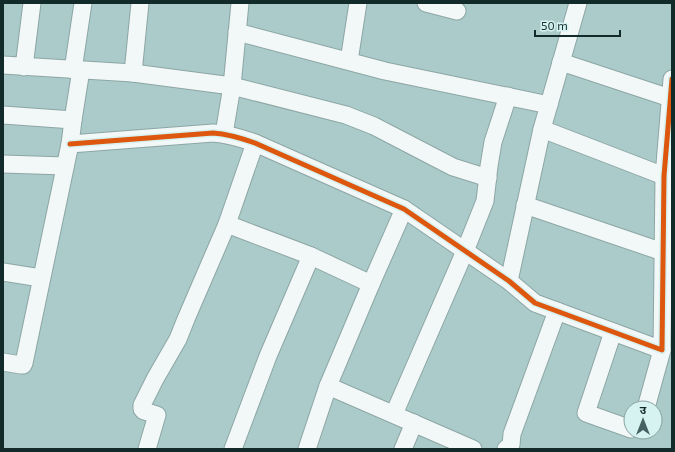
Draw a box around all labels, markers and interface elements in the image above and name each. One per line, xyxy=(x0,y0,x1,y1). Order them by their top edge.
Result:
scale bar xyxy=(535,12,620,38)
text: 50 m xyxy=(541,18,568,32)
north arrow xyxy=(623,400,663,440)
text: उ xyxy=(640,403,647,416)

